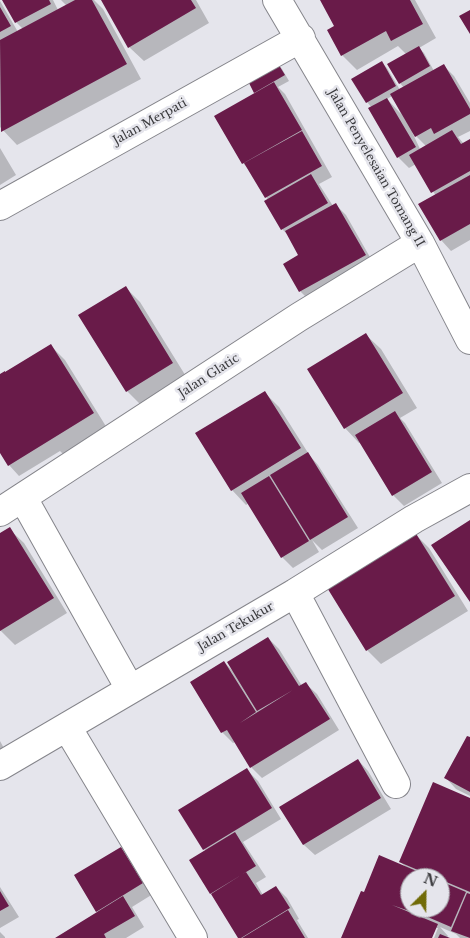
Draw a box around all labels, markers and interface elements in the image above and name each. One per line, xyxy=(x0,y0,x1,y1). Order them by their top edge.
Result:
street label: Jalan Penyelesaian Tomang II xyxy=(325,86,427,250)
street label: Jalan Merpati xyxy=(111,96,189,148)
street label: Jalan Glatic xyxy=(176,351,242,401)
street label: Jalan Tekukur xyxy=(196,600,276,654)
north arrow xyxy=(400,868,450,918)
text: N xyxy=(421,869,440,891)

